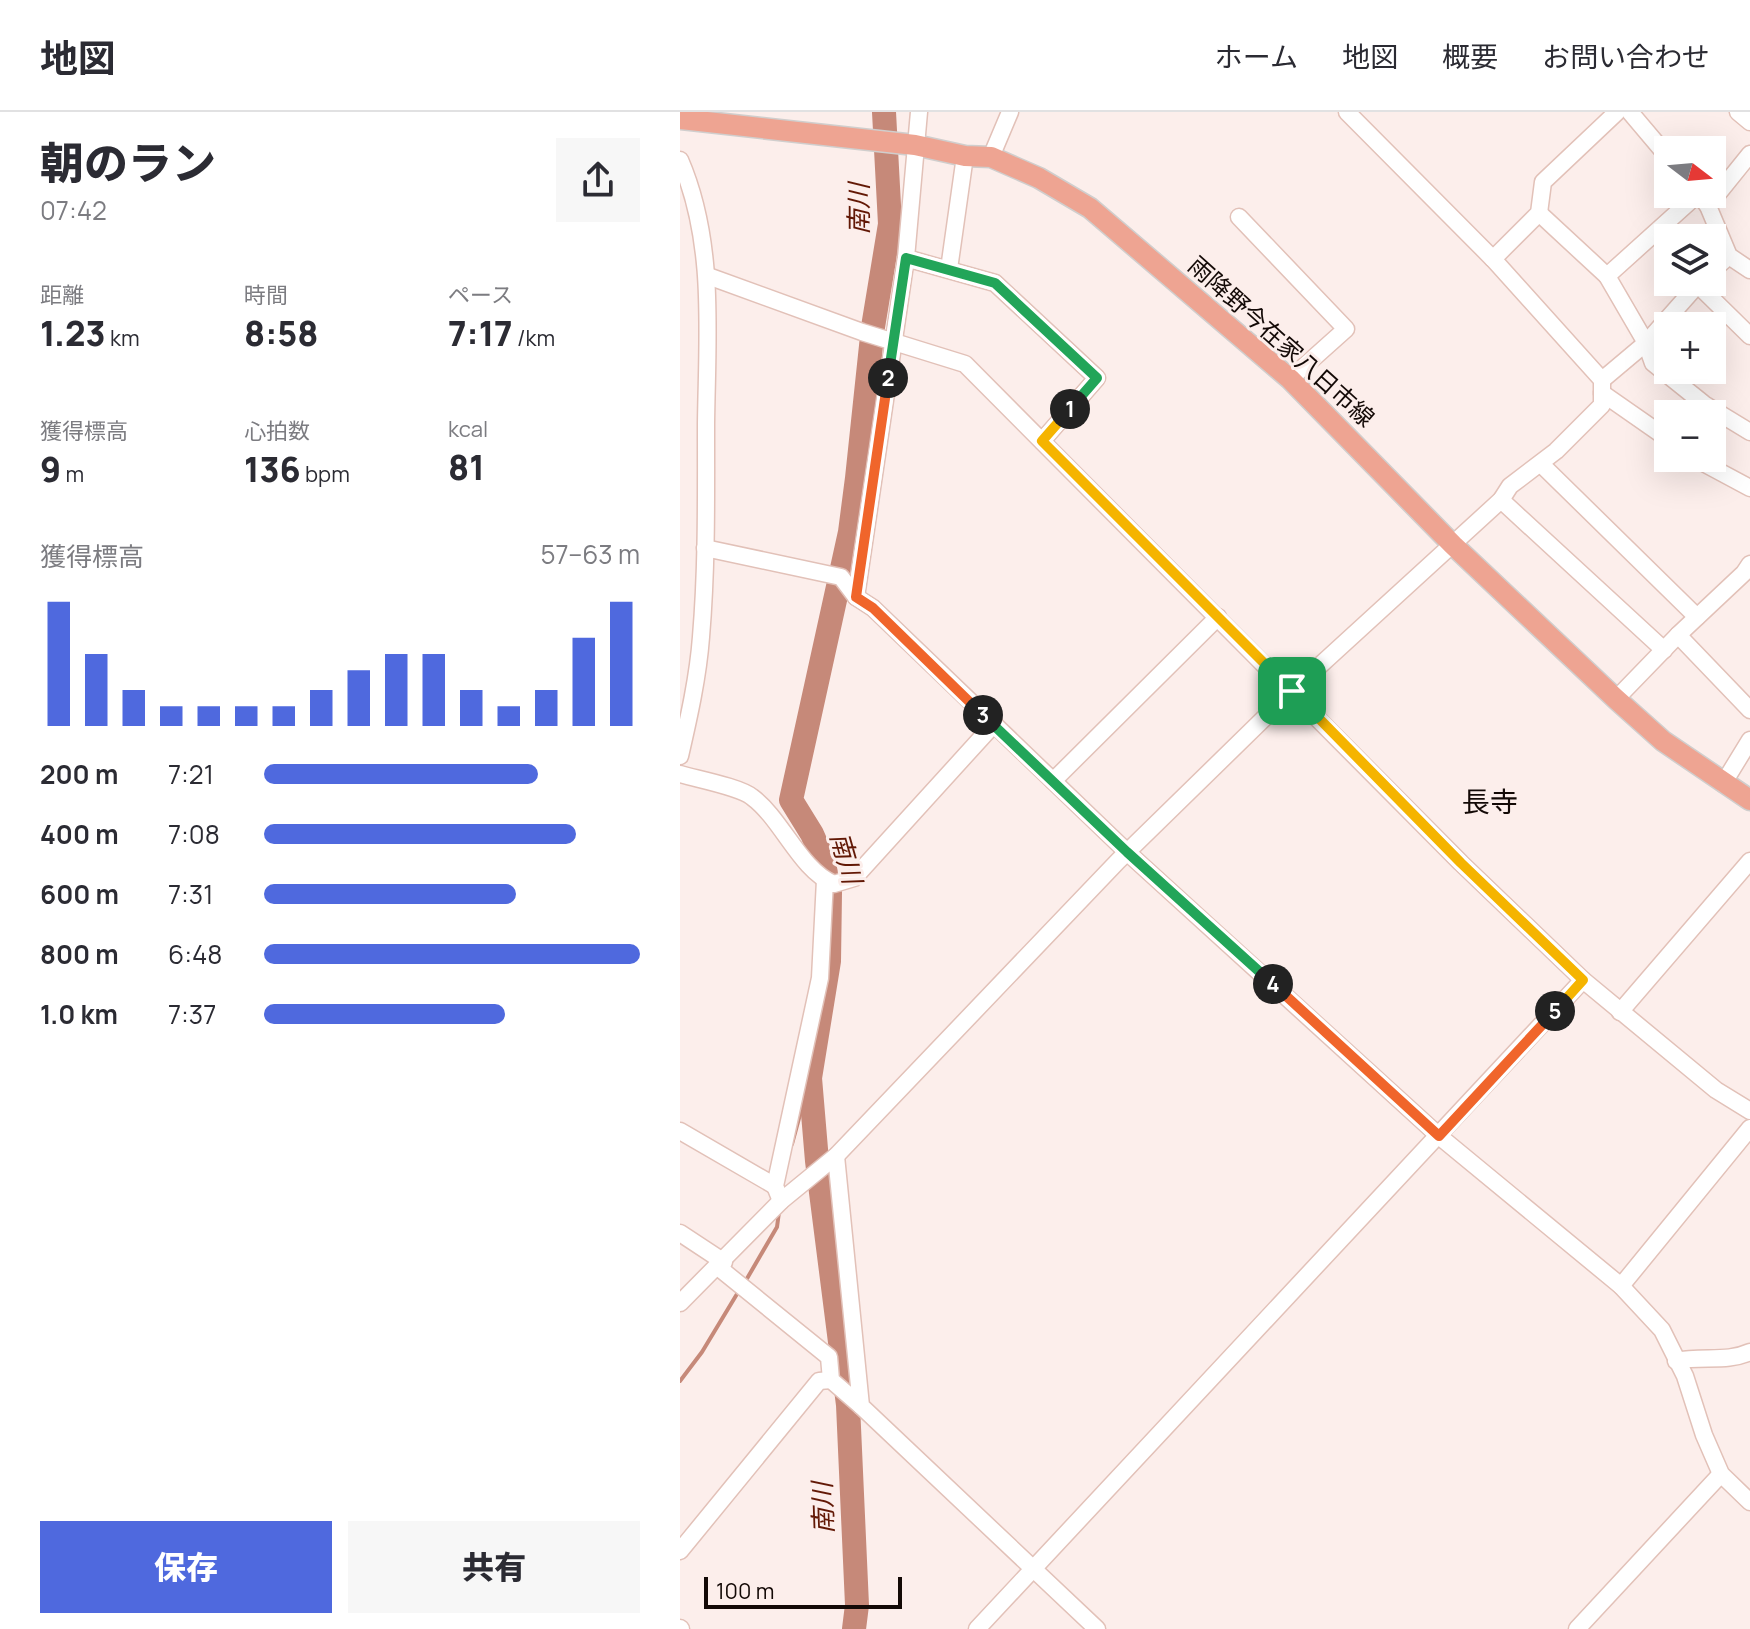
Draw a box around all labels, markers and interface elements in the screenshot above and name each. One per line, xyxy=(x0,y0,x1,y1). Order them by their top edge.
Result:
text: 地図 xyxy=(40,31,116,83)
text: ホーム xyxy=(1215,37,1298,75)
text: 地図 xyxy=(1342,37,1398,75)
text: 概要 xyxy=(1442,37,1498,75)
text: お問い合わせ xyxy=(1542,37,1710,75)
text: 朝のラン xyxy=(40,132,216,192)
north arrow xyxy=(1654,136,1726,208)
map controls xyxy=(1654,136,1726,472)
button: share xyxy=(556,138,640,222)
water label: 南川 xyxy=(840,180,876,235)
text: 07:42 xyxy=(40,192,107,228)
button: layers xyxy=(1654,224,1726,296)
street label: 雨降野今在家八日市線 xyxy=(1182,248,1382,433)
text: 距離 xyxy=(40,280,84,310)
text: 時間 xyxy=(244,280,288,310)
text: ペース xyxy=(448,280,513,310)
text: 1.23 xyxy=(40,310,106,356)
text: 8:58 xyxy=(244,310,319,356)
text: 7:17 xyxy=(448,310,513,356)
button: + xyxy=(1654,312,1726,384)
text: km xyxy=(106,323,140,353)
text: /km xyxy=(513,323,555,353)
pin: 2 xyxy=(868,358,908,398)
text: 2 xyxy=(881,363,895,393)
pin: 1 xyxy=(1050,389,1090,429)
text: 1 xyxy=(1065,394,1075,424)
button: − xyxy=(1654,400,1726,472)
text: kcal xyxy=(448,414,488,444)
text: 獲得標高 xyxy=(40,416,128,446)
text: 心拍数 xyxy=(244,416,310,446)
text: 81 xyxy=(448,444,485,490)
text: 9 xyxy=(40,446,61,492)
text: 136 xyxy=(244,446,301,492)
text: m xyxy=(61,459,84,489)
text: bpm xyxy=(301,459,350,489)
text: 57–63 m xyxy=(540,536,640,572)
text: 獲得標高 xyxy=(40,538,144,574)
pin xyxy=(1258,657,1326,725)
icon: arrive xyxy=(1270,669,1314,713)
pin: 3 xyxy=(963,695,1003,735)
text: 3 xyxy=(977,700,989,730)
text: 200 m xyxy=(40,756,118,792)
text: 7:21 xyxy=(168,756,214,792)
district label: 長寺 xyxy=(1462,782,1518,820)
text: 400 m xyxy=(40,816,119,852)
text: 7:08 xyxy=(168,816,220,852)
water label: 南川 xyxy=(822,828,872,891)
text: 600 m xyxy=(40,876,119,912)
text: 7:31 xyxy=(168,876,213,912)
text: 800 m xyxy=(40,936,119,972)
text: 6:48 xyxy=(168,936,222,972)
pin: 4 xyxy=(1253,964,1293,1004)
text: 4 xyxy=(1266,969,1280,999)
pin: 5 xyxy=(1535,991,1575,1031)
text: 1.0 km xyxy=(40,996,118,1032)
text: 7:37 xyxy=(168,996,216,1032)
text: 5 xyxy=(1549,996,1561,1026)
water label: 南川 xyxy=(803,1478,841,1535)
button: 保存 xyxy=(40,1521,332,1613)
button: 共有 xyxy=(348,1521,640,1613)
scale bar xyxy=(704,1573,902,1609)
text: 100 m xyxy=(716,1576,774,1606)

